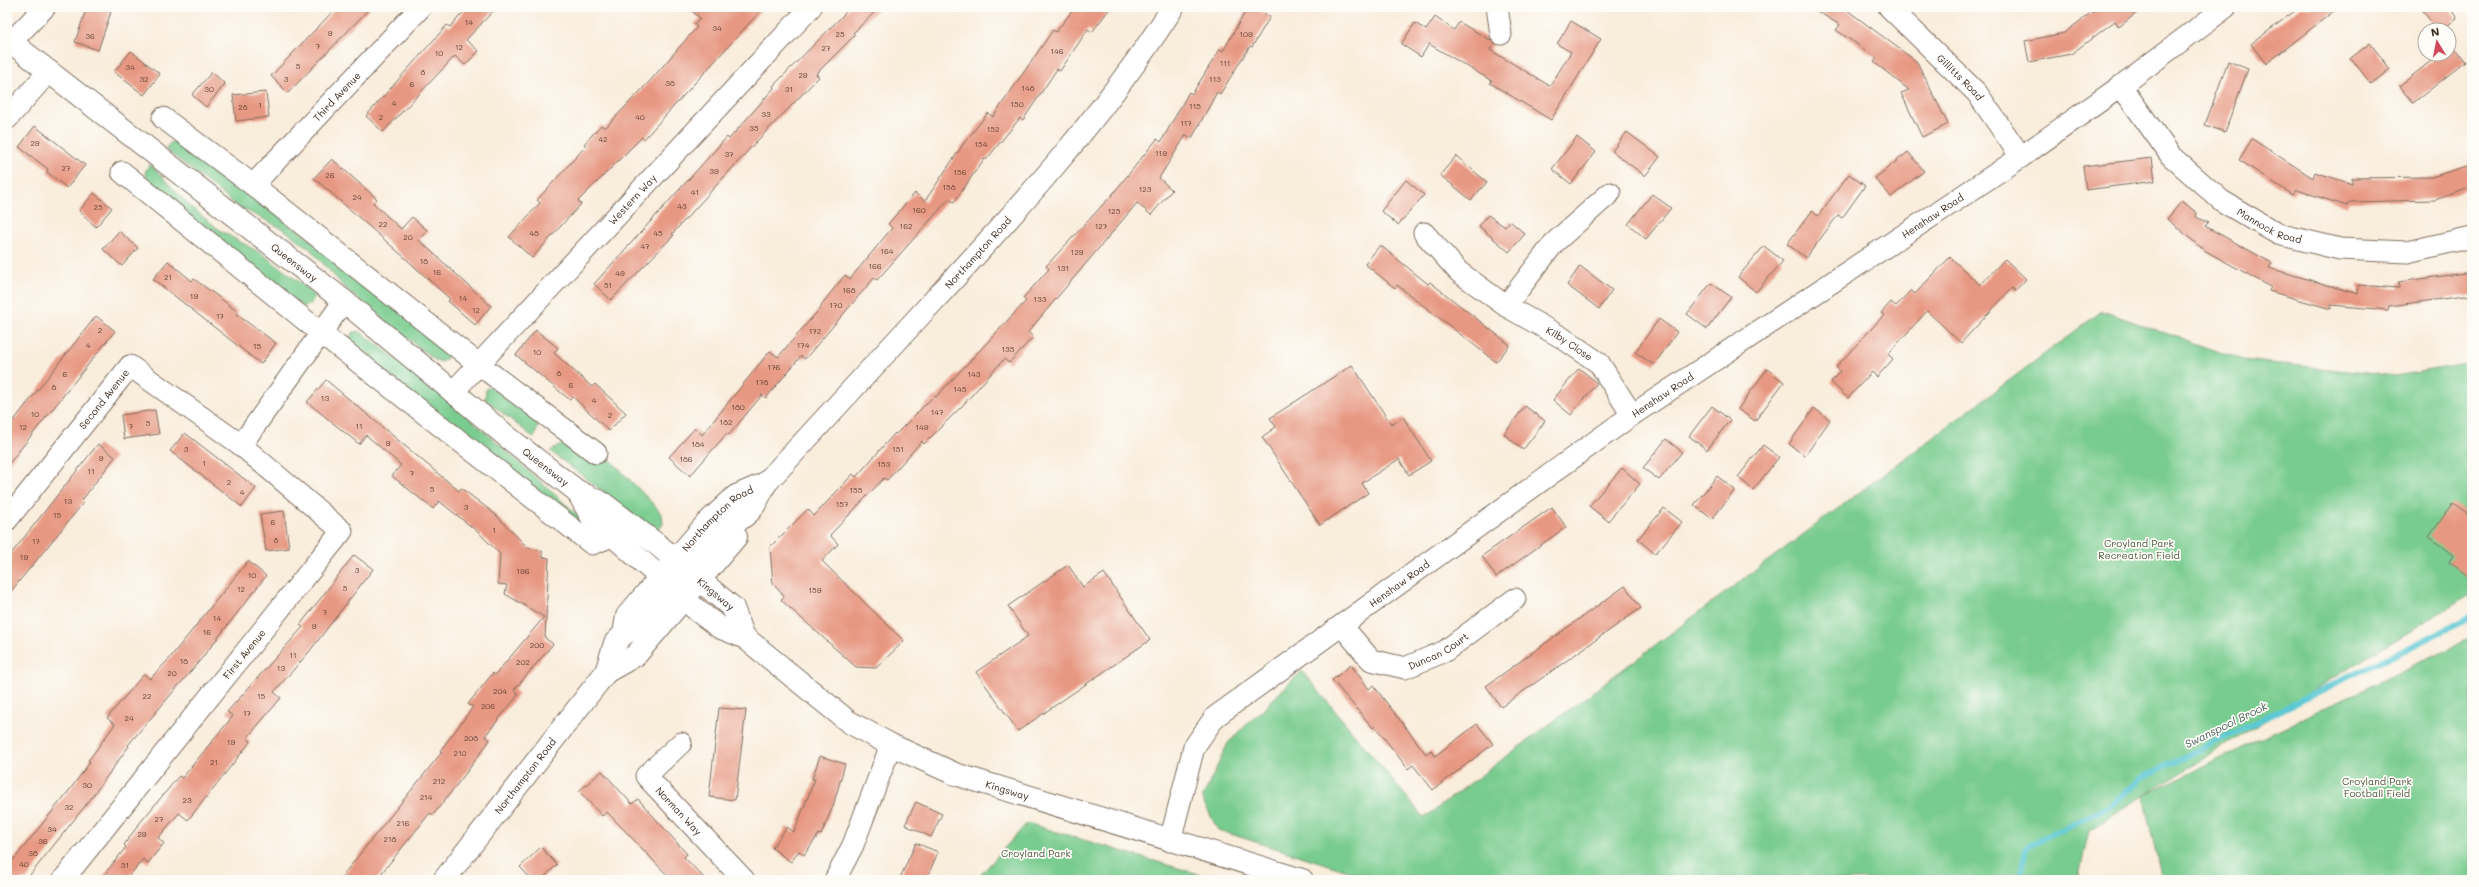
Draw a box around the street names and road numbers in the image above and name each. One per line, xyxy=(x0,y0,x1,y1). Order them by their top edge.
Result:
street label: Gillitts Road xyxy=(1934,51,1987,103)
street label: Third Avenue xyxy=(310,68,364,124)
street label: Western Way xyxy=(605,171,659,228)
street label: Henshaw Road xyxy=(1899,190,1966,241)
street label: Mannock Road xyxy=(2235,204,2303,247)
street label: Northampton Road xyxy=(941,213,1014,291)
street label: Queensway xyxy=(268,240,321,285)
street label: Kilby Close xyxy=(1544,323,1596,364)
street label: Second Avenue xyxy=(75,366,132,432)
street label: Henshaw Road xyxy=(1629,369,1696,420)
street label: Queensway xyxy=(520,444,572,489)
street label: Northampton Road xyxy=(679,482,755,554)
street label: Henshaw Road xyxy=(1366,557,1432,610)
street label: Kingsway xyxy=(694,574,738,613)
street label: First Avenue xyxy=(219,626,269,682)
street label: Duncan Court xyxy=(1406,629,1471,673)
street label: Northampton Road xyxy=(491,735,559,817)
street label: Kingsway xyxy=(984,777,1031,803)
street label: Norman Way xyxy=(653,784,705,838)

